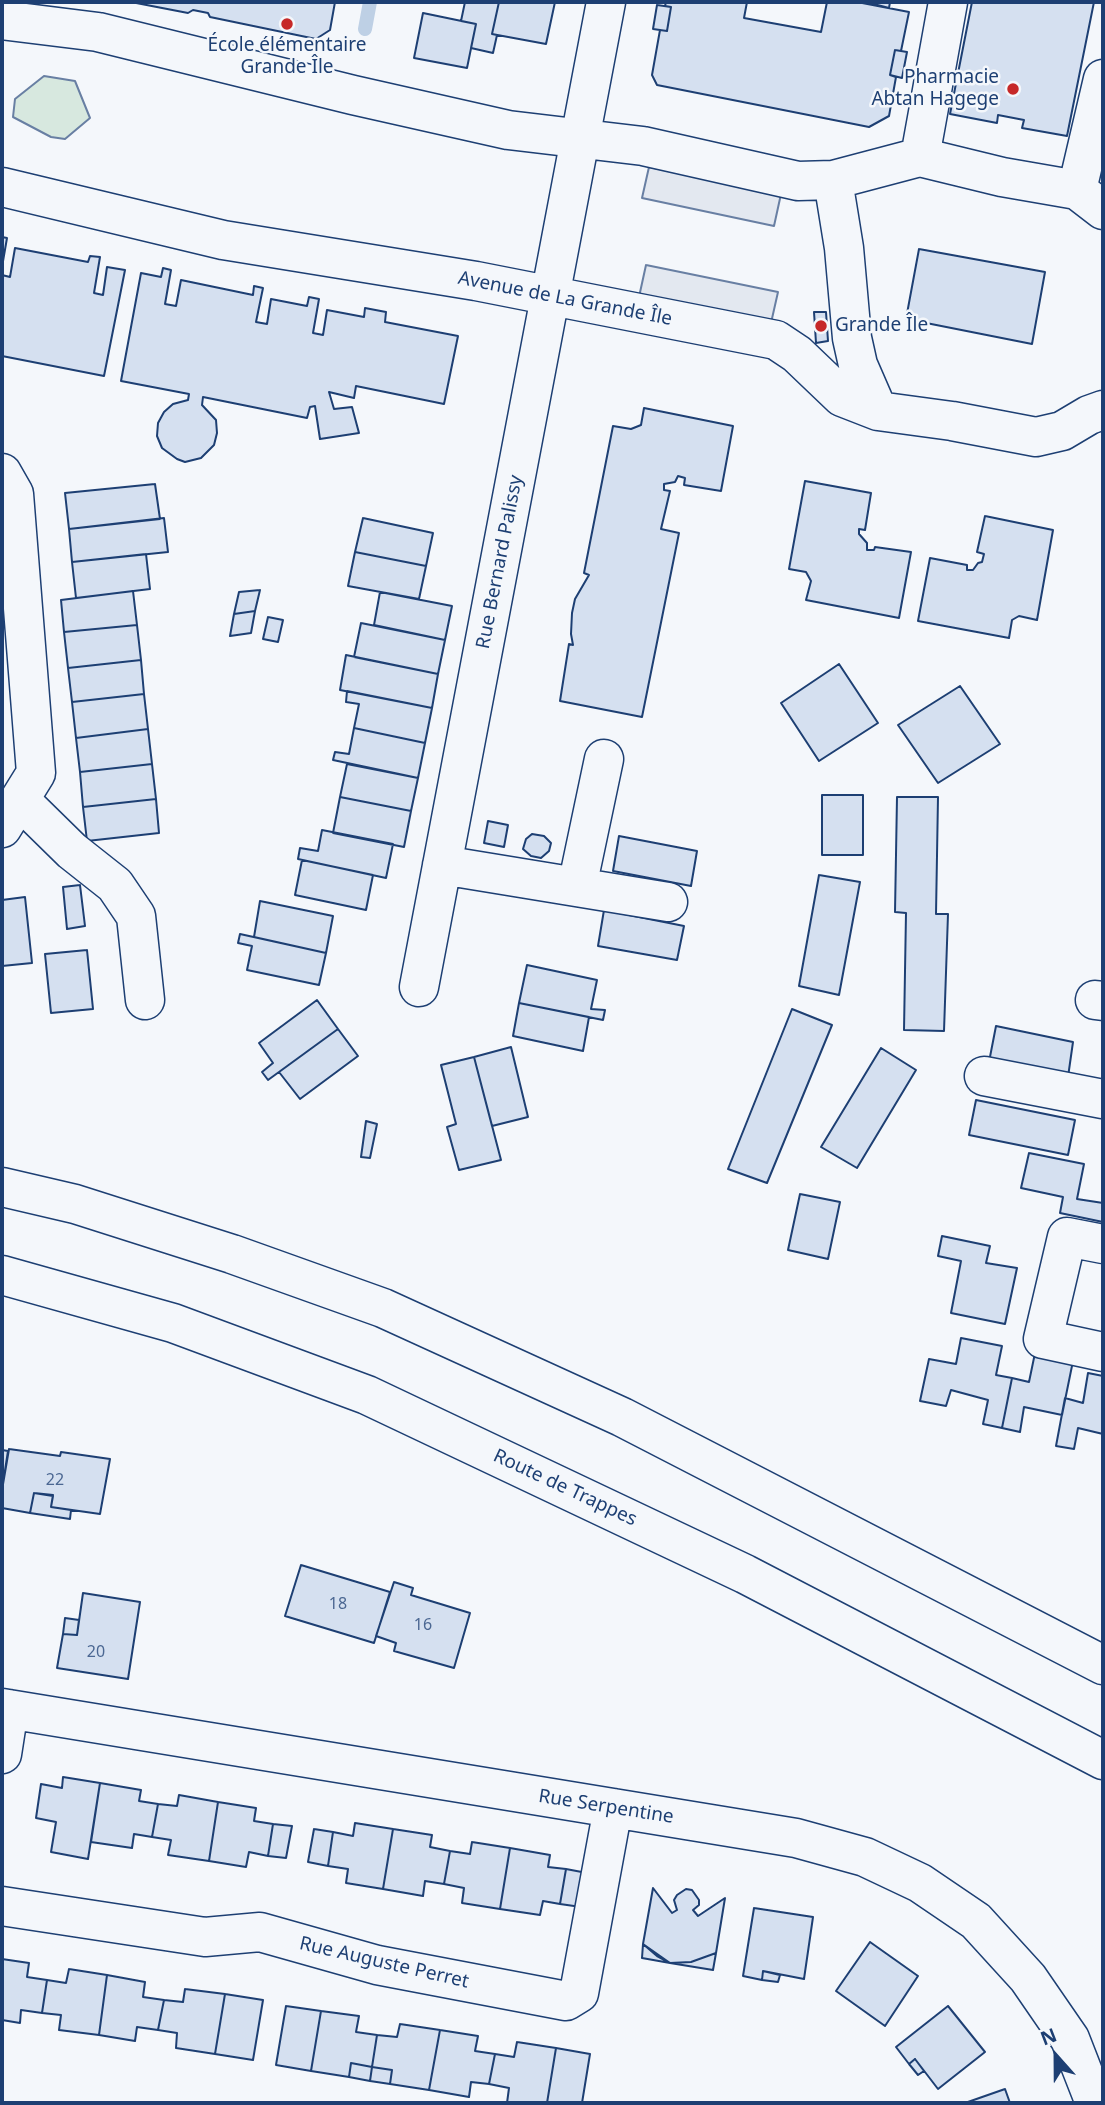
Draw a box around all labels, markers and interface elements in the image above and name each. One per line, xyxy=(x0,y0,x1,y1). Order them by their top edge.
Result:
marker: École élémentaire Grande Île xyxy=(279,16,295,32)
place label: École élémentaire Grande Île xyxy=(208,35,366,79)
place label: Pharmacie Abtan Hagege xyxy=(871,67,999,111)
marker: Pharmacie Abtan Hagege xyxy=(1005,81,1021,97)
street label: Avenue de La Grande Île xyxy=(456,267,674,331)
place label: Grande Île xyxy=(835,315,928,337)
marker: Grande Île xyxy=(813,318,829,334)
street label: Rue Bernard Palissy xyxy=(472,473,528,651)
street label: Route de Trappes xyxy=(490,1445,640,1531)
house number: 22 xyxy=(46,1470,64,1490)
house number: 18 xyxy=(329,1594,347,1614)
house number: 16 xyxy=(414,1615,432,1635)
house number: 20 xyxy=(87,1642,105,1662)
street label: Rue Serpentine xyxy=(537,1785,675,1829)
street label: Rue Auguste Perret xyxy=(297,1932,471,1994)
north arrow xyxy=(1021,2021,1091,2091)
text: N xyxy=(1037,2021,1060,2051)

